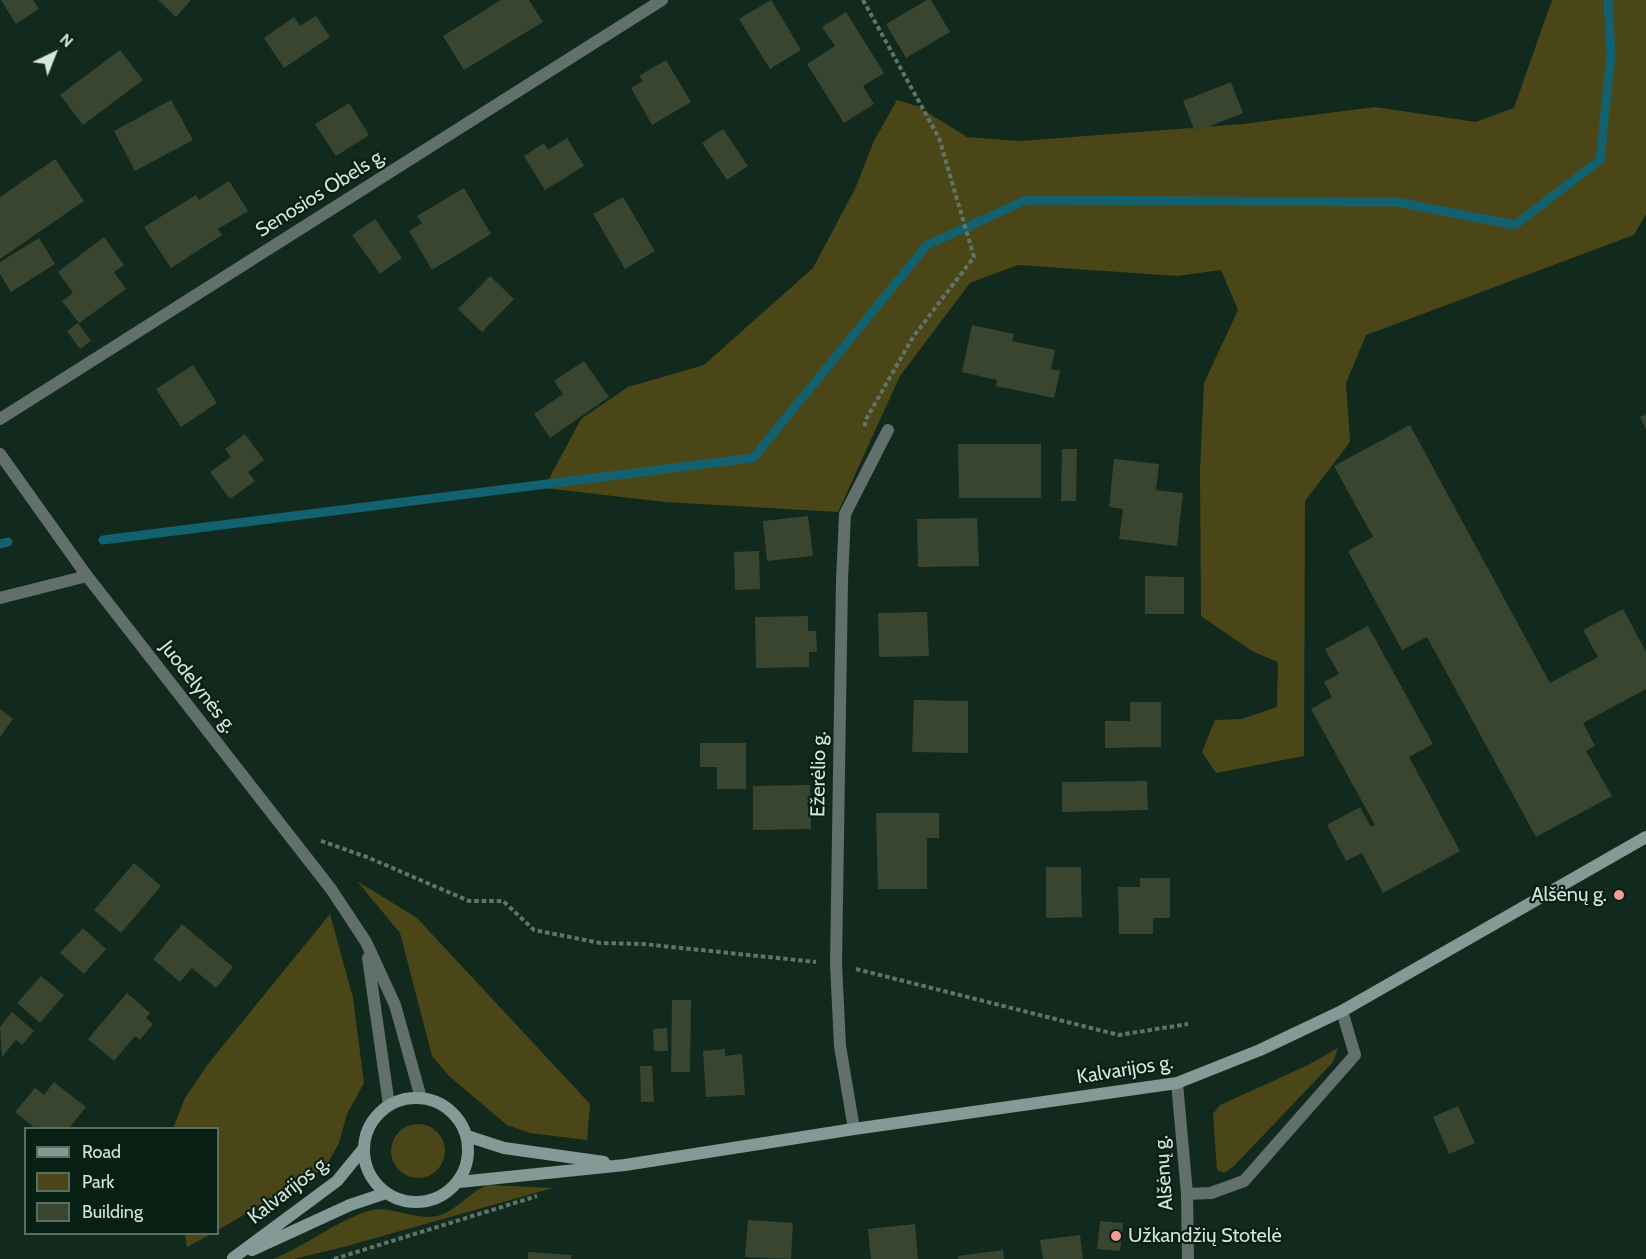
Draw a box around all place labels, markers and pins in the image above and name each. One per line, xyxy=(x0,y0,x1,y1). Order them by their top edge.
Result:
place label: Alšėnų g. xyxy=(1531,883,1607,907)
marker: Alšėnų g. xyxy=(1612,888,1626,902)
place label: Užkandžių Stotelė xyxy=(1128,1224,1282,1248)
marker: Užkandžių Stotelė xyxy=(1109,1229,1123,1243)

